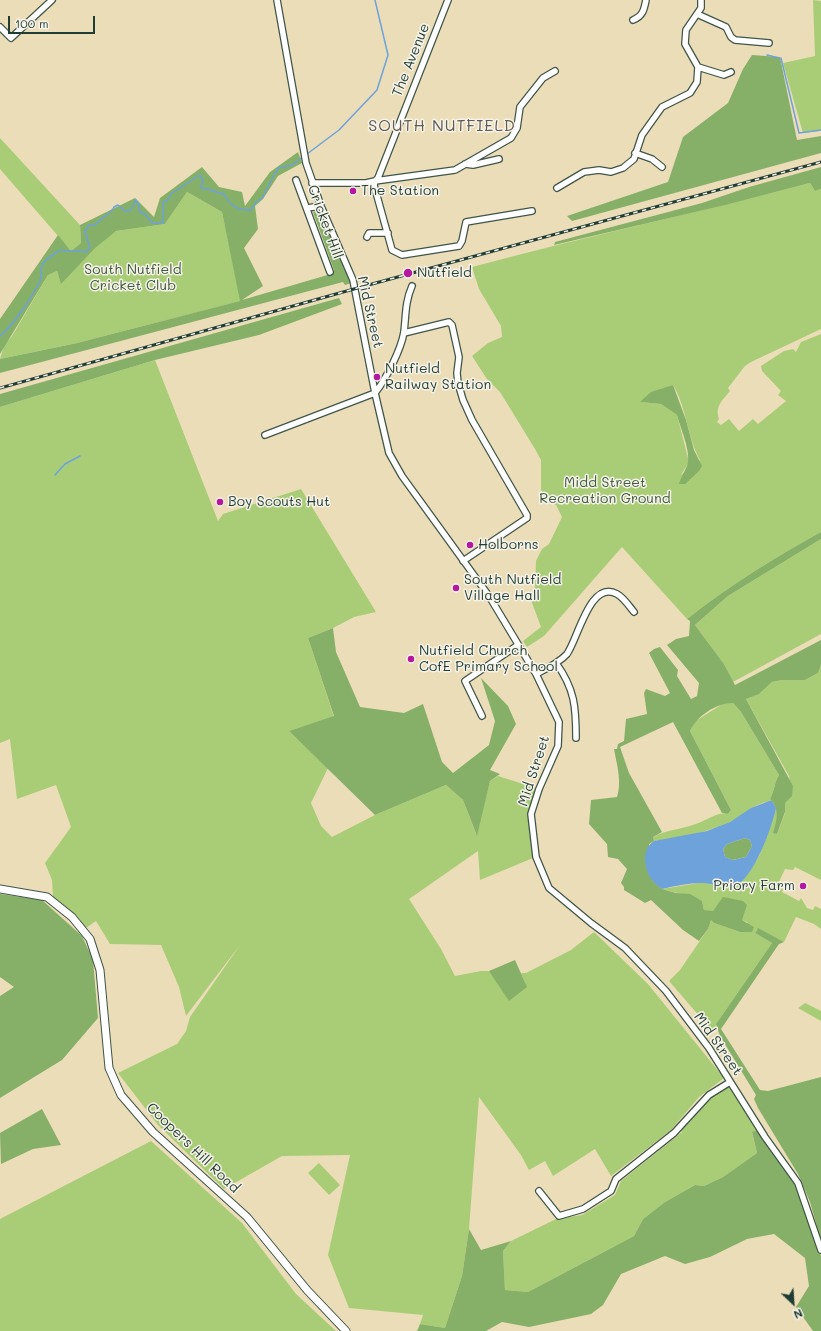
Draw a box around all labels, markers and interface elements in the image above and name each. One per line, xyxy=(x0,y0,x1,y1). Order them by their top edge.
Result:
scale bar xyxy=(10,8,97,34)
text: 100 m xyxy=(15,15,49,31)
street label: The Avenue xyxy=(389,21,433,99)
district label: SOUTH NUTFIELD xyxy=(368,116,516,136)
street label: Cricket Hill xyxy=(304,183,346,261)
place label: The Station xyxy=(361,183,439,199)
marker: The Station xyxy=(348,186,358,196)
park label: South Nutfield Cricket Club xyxy=(84,262,182,294)
place label: Nutfield xyxy=(417,265,472,281)
marker: Nutfield xyxy=(402,267,414,279)
street label: Mid Street xyxy=(354,274,386,350)
place label: Nutfield Railway Station xyxy=(385,361,491,394)
marker: Nutfield Railway Station xyxy=(372,372,382,382)
park label: Midd Street Recreation Ground xyxy=(539,475,671,508)
place label: Boy Scouts Hut xyxy=(228,494,330,510)
marker: Boy Scouts Hut xyxy=(215,497,225,507)
place label: Holborns xyxy=(478,537,539,553)
marker: Holborns xyxy=(465,540,475,550)
place label: South Nutfield Village Hall xyxy=(464,572,561,604)
marker: South Nutfield Village Hall xyxy=(451,583,461,593)
place label: Nutfield Church CofE Primary School xyxy=(419,643,558,676)
marker: Nutfield Church CofE Primary School xyxy=(406,654,416,664)
street label: Mid Street xyxy=(515,734,553,808)
place label: Priory Farm xyxy=(713,878,795,894)
marker: Priory Farm xyxy=(798,881,808,891)
street label: Mid Street xyxy=(690,1009,746,1079)
street label: Coopers Hill Road xyxy=(143,1099,243,1197)
north arrow xyxy=(773,1283,813,1323)
text: N xyxy=(791,1306,805,1323)

